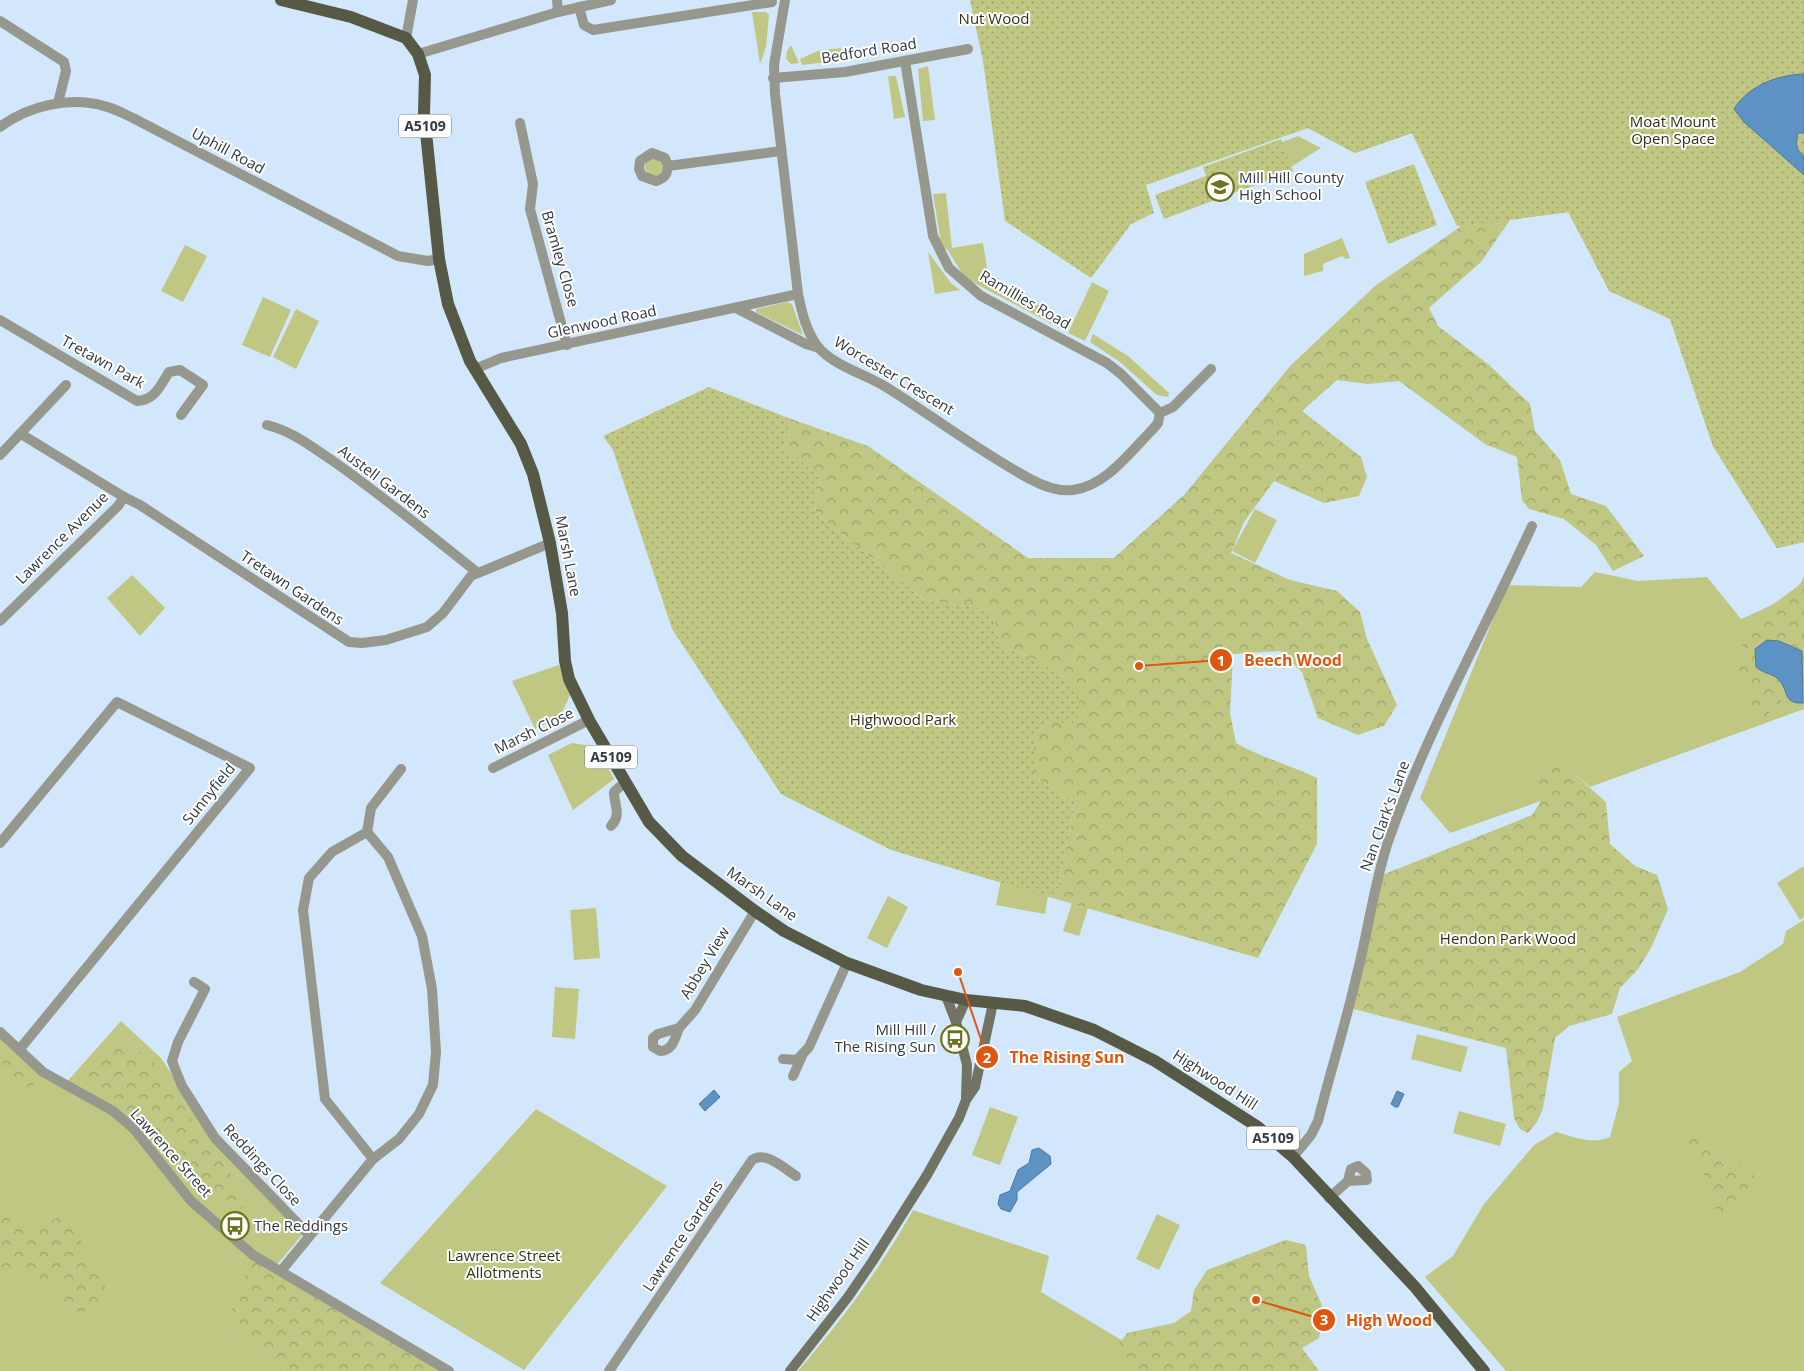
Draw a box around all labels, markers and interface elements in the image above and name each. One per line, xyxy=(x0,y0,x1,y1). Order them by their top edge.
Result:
park label: Nut Wood xyxy=(959,8,1029,28)
street label: Bedford Road xyxy=(820,33,918,67)
park label: Moat Mount Open Space xyxy=(1630,111,1716,148)
road number: A5109 xyxy=(399,114,451,138)
street label: Uphill Road xyxy=(188,122,269,178)
place label: Mill Hill County High School xyxy=(1239,167,1344,204)
school or university icon: Mill Hill County High School xyxy=(1205,172,1235,202)
street label: Bramley Close xyxy=(538,208,584,309)
street label: Ramillies Road xyxy=(976,265,1075,333)
street label: Glenwood Road xyxy=(545,300,658,342)
street label: Tretawn Park xyxy=(58,330,149,392)
street label: Worcester Crescent xyxy=(831,331,958,419)
street label: Austell Gardens xyxy=(335,440,435,522)
street label: Lawrence Avenue xyxy=(11,487,112,588)
street label: Marsh Lane xyxy=(551,514,587,598)
street label: Tretawn Gardens xyxy=(237,545,348,629)
callout: Beech Wood xyxy=(1209,645,1352,676)
text: Beech Wood xyxy=(1244,649,1342,671)
text: 1 xyxy=(1217,650,1225,670)
street label: Marsh Close xyxy=(491,702,577,758)
park label: Highwood Park xyxy=(850,709,956,729)
road number: A5109 xyxy=(585,746,637,769)
street label: Sunnyfield xyxy=(177,758,239,828)
street label: Nan Clark's Lane xyxy=(1355,758,1413,874)
street label: Marsh Lane xyxy=(723,861,802,925)
street label: Abbey View xyxy=(675,923,734,1002)
park label: Hendon Park Wood xyxy=(1440,928,1576,948)
place label: Mill Hill / The Rising Sun xyxy=(834,1019,936,1056)
bus stop icon: Mill Hill / The Rising Sun xyxy=(940,1024,970,1054)
callout: The Rising Sun xyxy=(975,1042,1135,1073)
street label: Highwood Hill xyxy=(1169,1044,1262,1114)
text: The Rising Sun xyxy=(1009,1046,1125,1068)
text: 2 xyxy=(983,1047,992,1067)
street label: Lawrence Street xyxy=(127,1104,217,1201)
street label: Reddings Close xyxy=(219,1119,306,1210)
road number: A5109 xyxy=(1247,1126,1299,1150)
street label: Lawrence Gardens xyxy=(637,1176,727,1295)
bus stop icon: The Reddings xyxy=(220,1211,250,1241)
place label: The Reddings xyxy=(254,1215,348,1235)
street label: Highwood Hill xyxy=(801,1234,873,1325)
park label: Lawrence Street Allotments xyxy=(448,1245,560,1282)
callout: High Wood xyxy=(1311,1304,1442,1335)
text: 3 xyxy=(1320,1309,1328,1329)
text: High Wood xyxy=(1346,1309,1432,1331)

